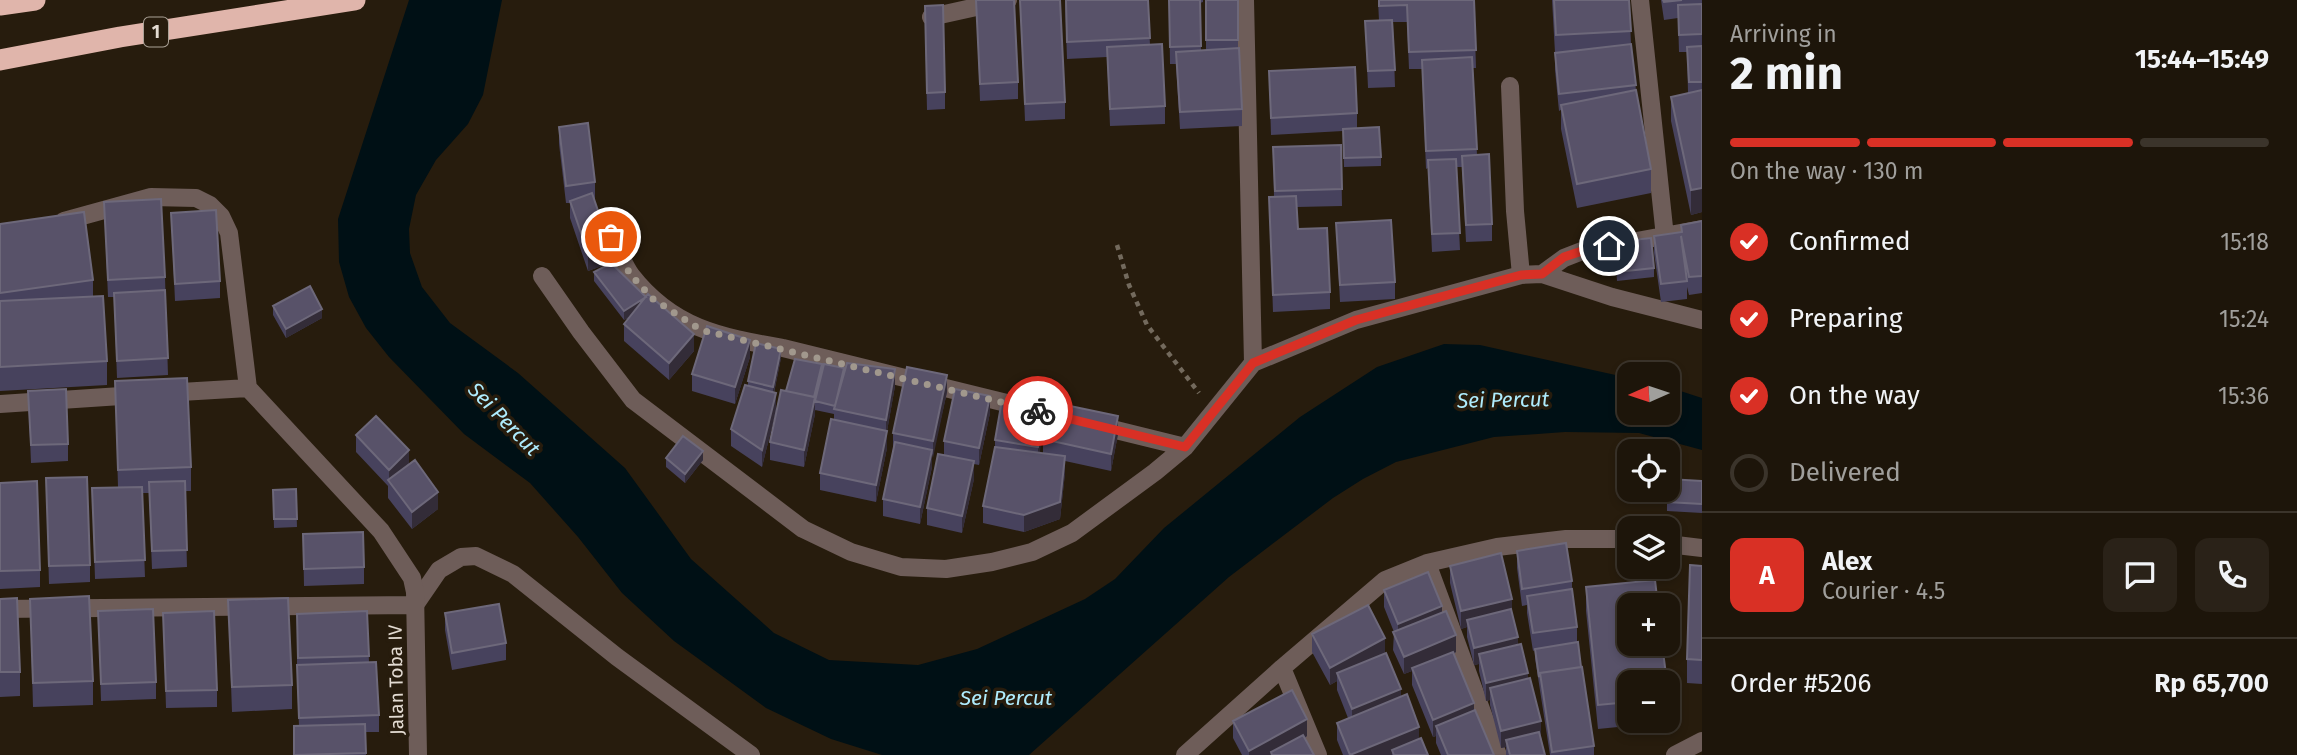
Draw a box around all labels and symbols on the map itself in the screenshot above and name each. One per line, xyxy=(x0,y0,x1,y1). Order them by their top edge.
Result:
road number: 1 xyxy=(144,17,168,46)
pin xyxy=(581,207,641,267)
pin xyxy=(1579,216,1639,276)
north arrow xyxy=(1617,362,1680,425)
water label: Sei Percut xyxy=(462,376,546,462)
courier xyxy=(1003,376,1073,446)
water label: Sei Percut xyxy=(1456,386,1550,414)
street label: Jalan Toba IV xyxy=(384,624,408,735)
water label: Sei Percut xyxy=(959,685,1053,711)

